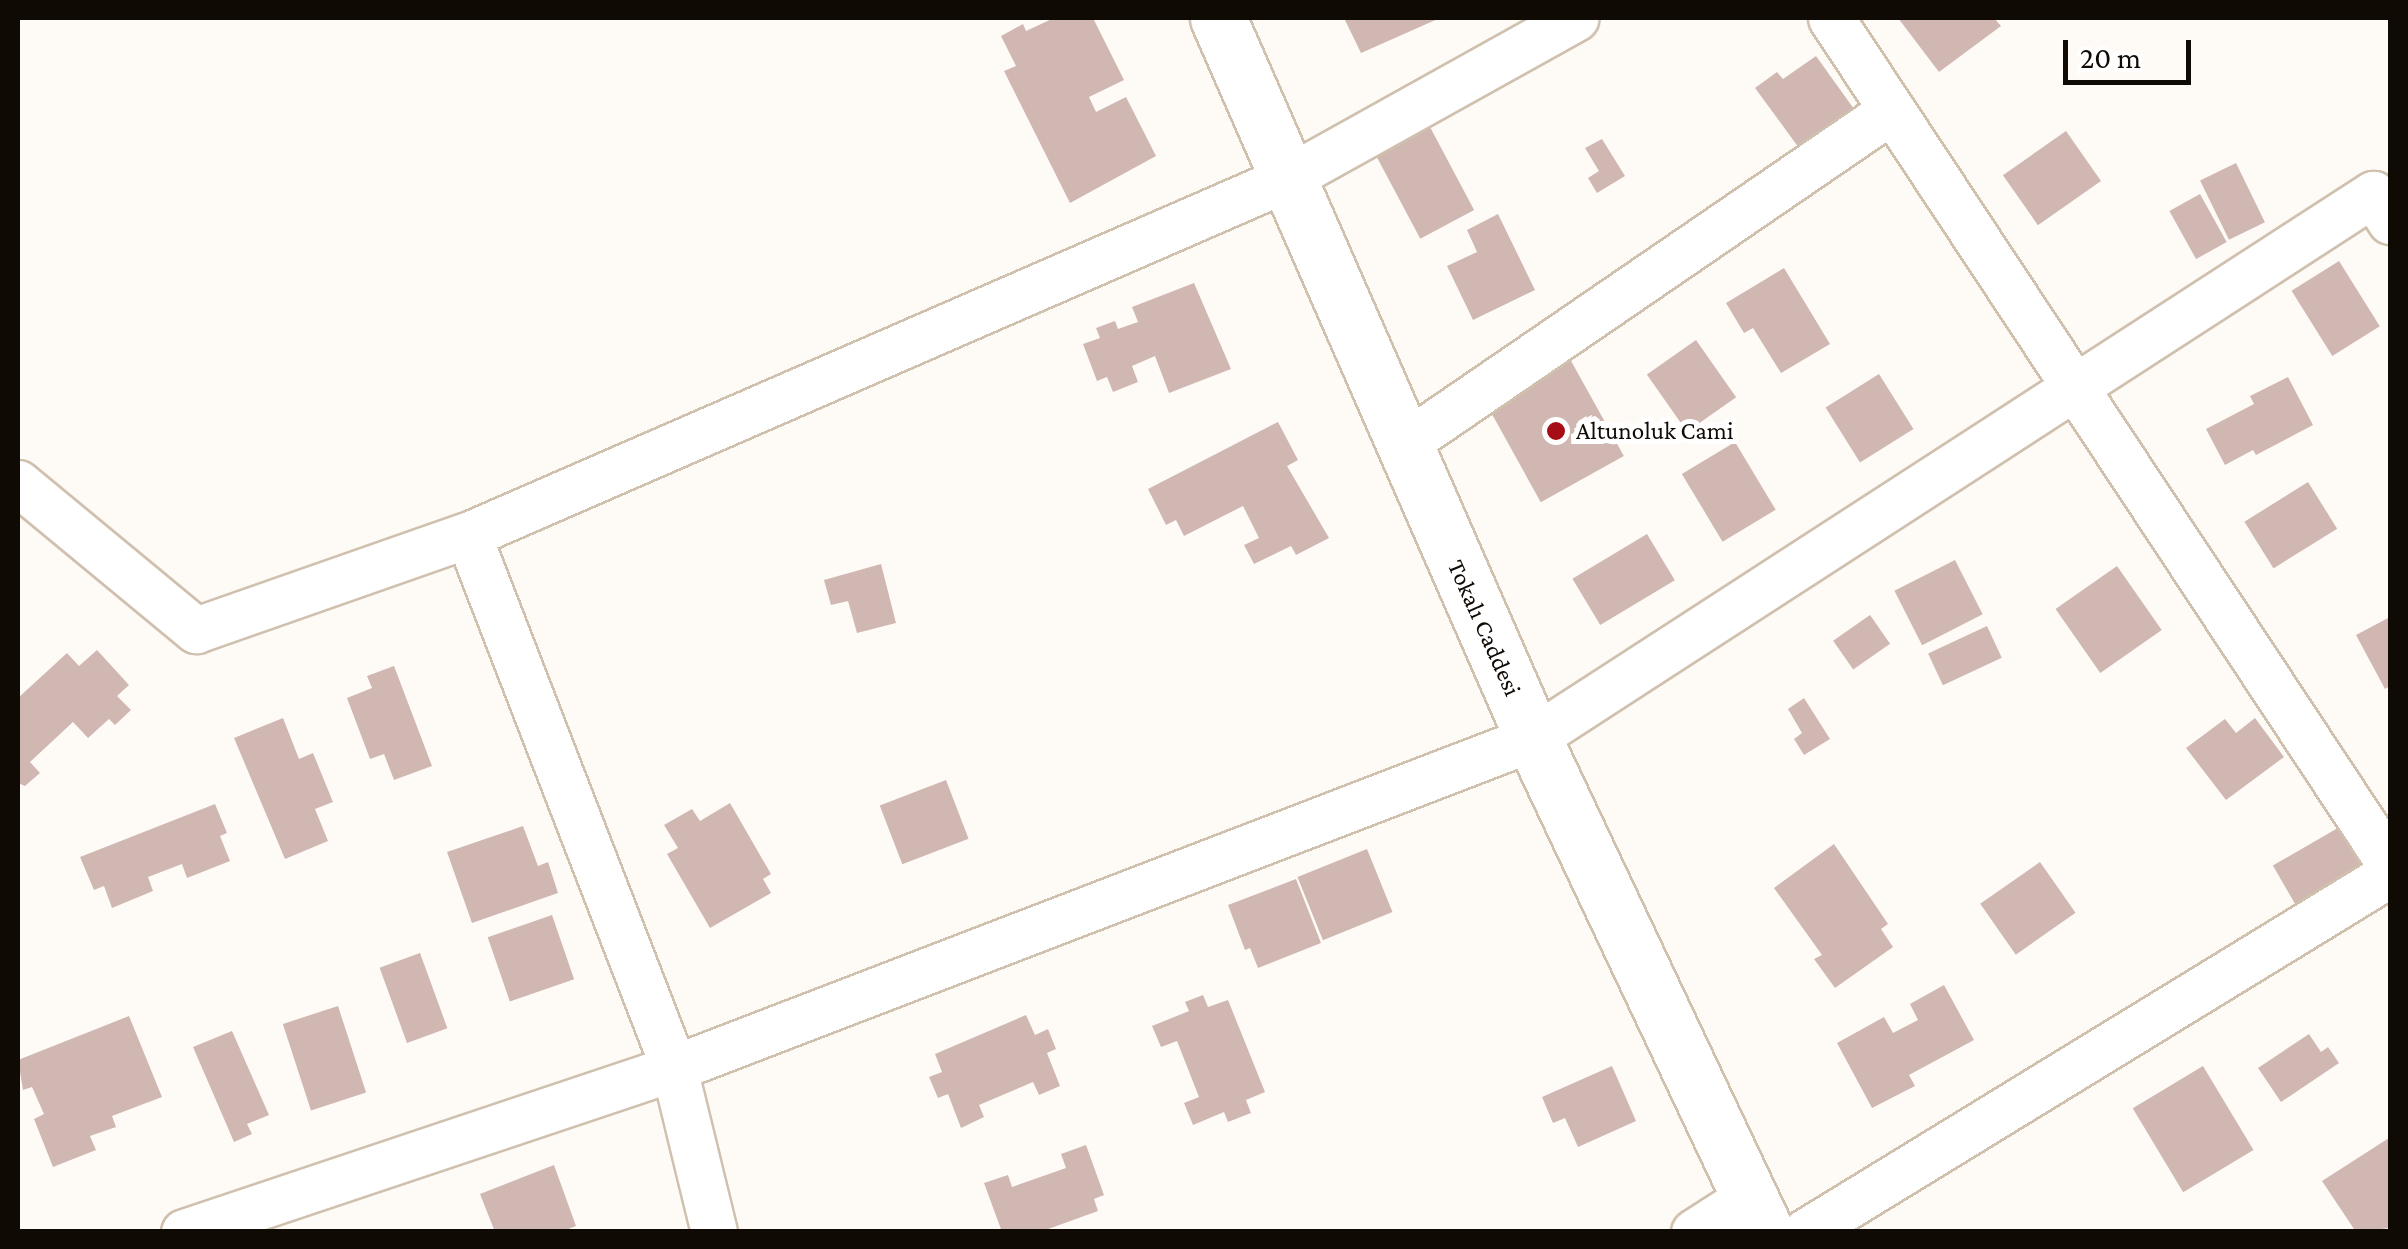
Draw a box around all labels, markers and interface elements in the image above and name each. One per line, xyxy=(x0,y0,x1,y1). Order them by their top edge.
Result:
scale bar xyxy=(2068,20,2196,82)
text: 20 m xyxy=(2080,41,2141,74)
place label: Altunoluk Cami xyxy=(1576,416,1733,446)
marker: Altunoluk Cami xyxy=(1545,420,1567,442)
street label: Tokalı Caddesi xyxy=(1441,555,1527,701)

